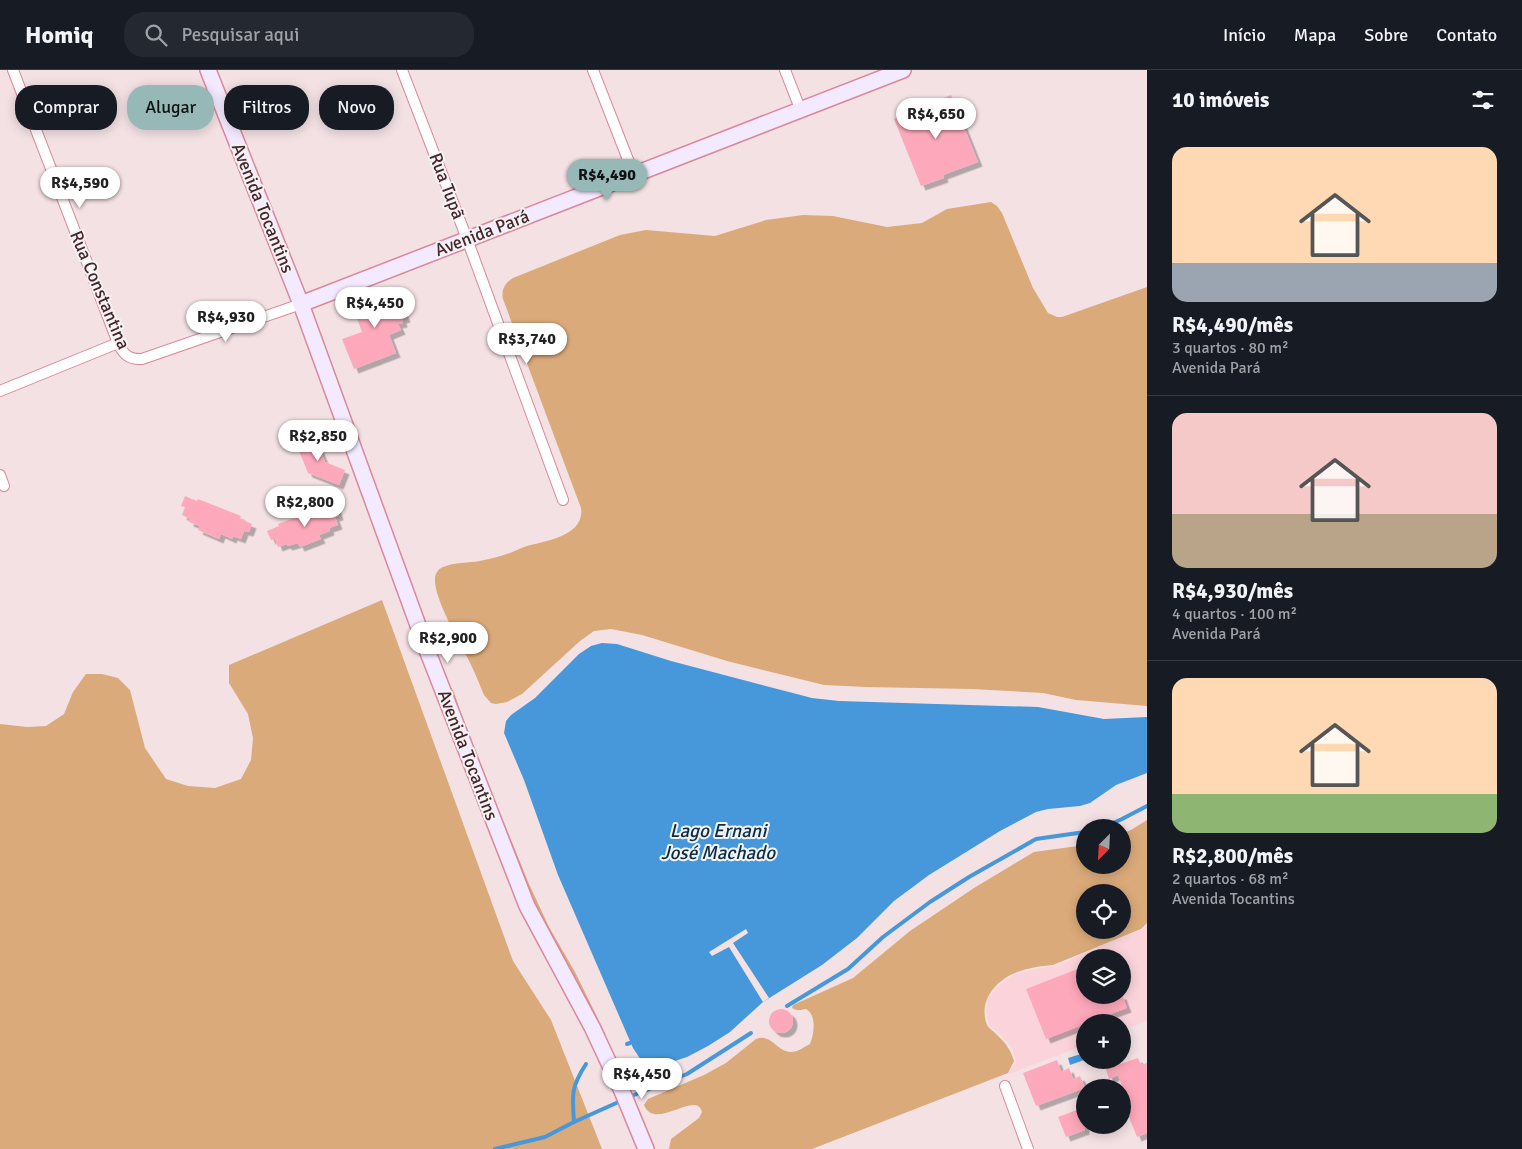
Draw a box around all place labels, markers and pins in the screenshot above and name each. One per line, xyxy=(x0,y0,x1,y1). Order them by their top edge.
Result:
pin: R$4,650 xyxy=(890,98,982,140)
pin: R$4,490 xyxy=(561,158,653,201)
pin: R$4,590 xyxy=(34,166,126,209)
pin: R$4,450 xyxy=(329,286,421,329)
pin: R$4,930 xyxy=(180,300,272,343)
pin: R$3,740 xyxy=(481,322,573,365)
pin: R$2,850 xyxy=(272,420,364,462)
pin: R$2,800 xyxy=(259,486,351,528)
pin: R$2,900 xyxy=(402,622,494,664)
pin: R$4,450 xyxy=(596,1058,688,1100)

